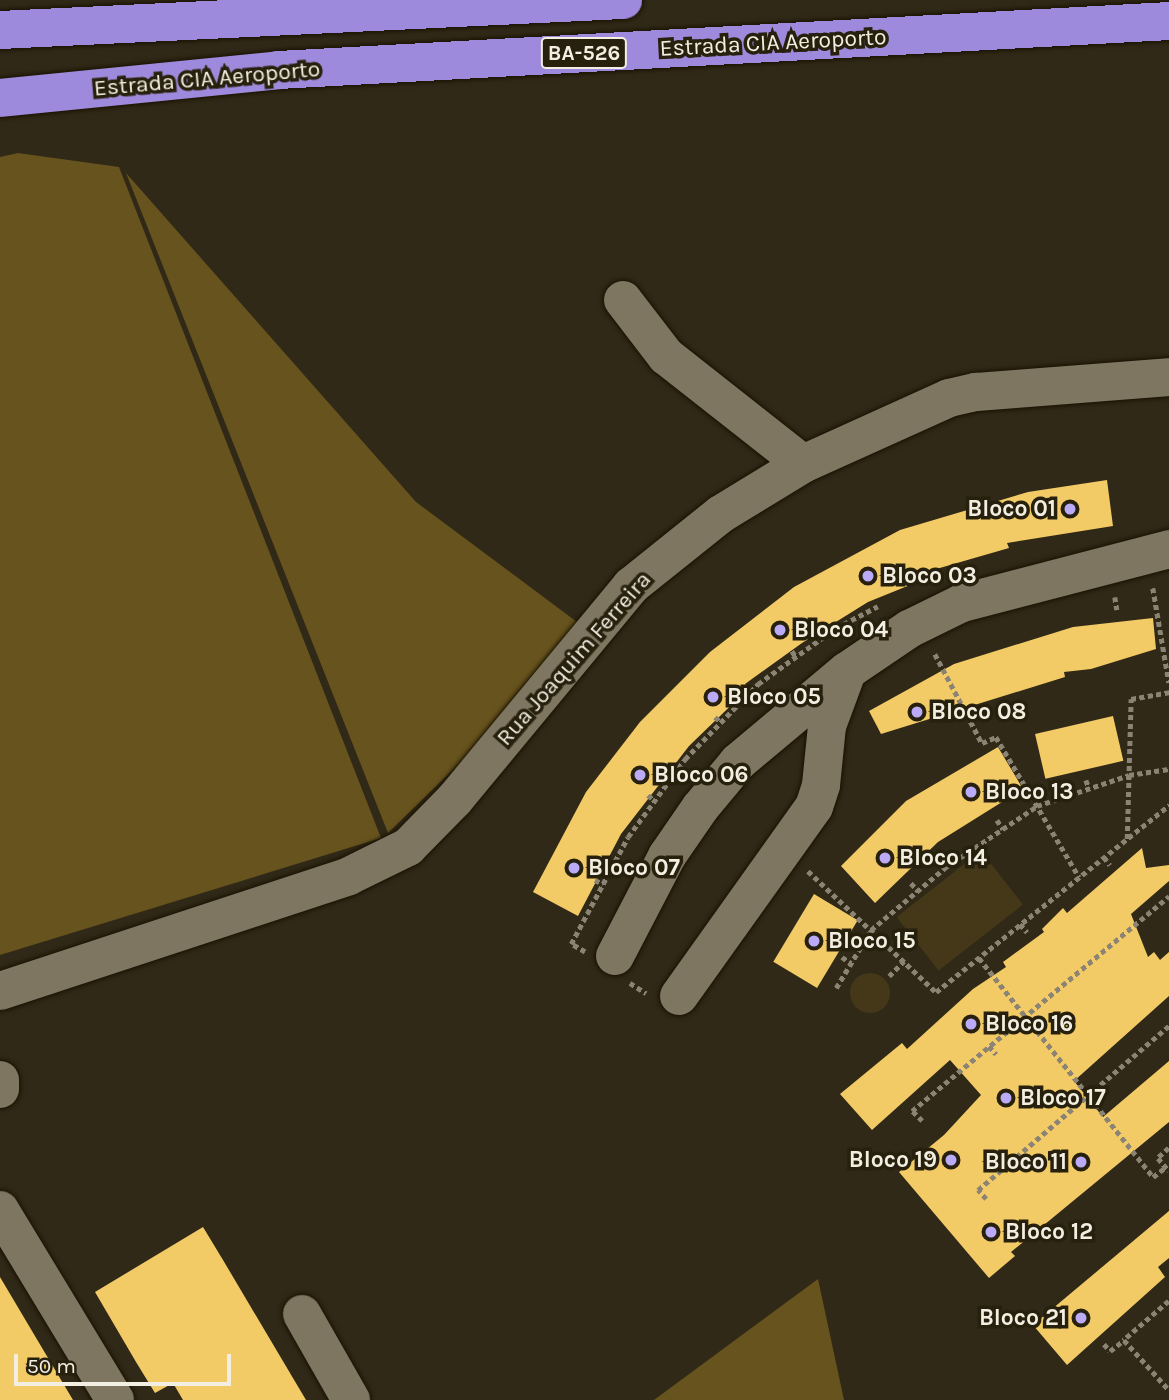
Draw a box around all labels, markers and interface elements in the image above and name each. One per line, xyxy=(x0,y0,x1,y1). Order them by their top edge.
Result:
street label: Estrada CIA Aeroporto xyxy=(659,23,887,63)
road number: BA-526 xyxy=(540,36,628,70)
street label: Estrada CIA Aeroporto xyxy=(93,55,321,103)
place label: Bloco 01 xyxy=(967,495,1056,523)
marker: Bloco 01 xyxy=(1062,501,1078,517)
place label: Bloco 03 xyxy=(882,562,977,590)
street label: Rua Joaquim Ferreira xyxy=(491,566,657,752)
marker: Bloco 03 xyxy=(860,568,876,584)
place label: Bloco 04 xyxy=(794,616,888,644)
marker: Bloco 04 xyxy=(772,622,788,638)
place label: Bloco 05 xyxy=(727,683,821,711)
marker: Bloco 05 xyxy=(705,689,721,705)
place label: Bloco 08 xyxy=(931,698,1026,726)
marker: Bloco 08 xyxy=(909,704,925,720)
place label: Bloco 06 xyxy=(654,761,748,789)
marker: Bloco 06 xyxy=(632,767,648,783)
place label: Bloco 13 xyxy=(985,778,1073,806)
marker: Bloco 13 xyxy=(963,784,979,800)
place label: Bloco 14 xyxy=(899,844,987,872)
marker: Bloco 14 xyxy=(877,850,893,866)
place label: Bloco 07 xyxy=(588,854,680,882)
marker: Bloco 07 xyxy=(566,860,582,876)
place label: Bloco 15 xyxy=(828,927,916,955)
marker: Bloco 15 xyxy=(806,933,822,949)
place label: Bloco 16 xyxy=(985,1010,1073,1038)
marker: Bloco 16 xyxy=(963,1016,979,1032)
place label: Bloco 17 xyxy=(1020,1084,1106,1112)
marker: Bloco 17 xyxy=(998,1090,1014,1106)
place label: Bloco 19 xyxy=(849,1146,937,1174)
place label: Bloco 11 xyxy=(985,1148,1067,1176)
marker: Bloco 19 xyxy=(943,1152,959,1168)
marker: Bloco 11 xyxy=(1073,1154,1089,1170)
place label: Bloco 12 xyxy=(1005,1218,1093,1246)
marker: Bloco 12 xyxy=(983,1224,999,1240)
place label: Bloco 21 xyxy=(979,1304,1067,1332)
marker: Bloco 21 xyxy=(1073,1310,1089,1326)
scale bar xyxy=(18,1340,234,1384)
text: 50 m xyxy=(27,1354,76,1378)

